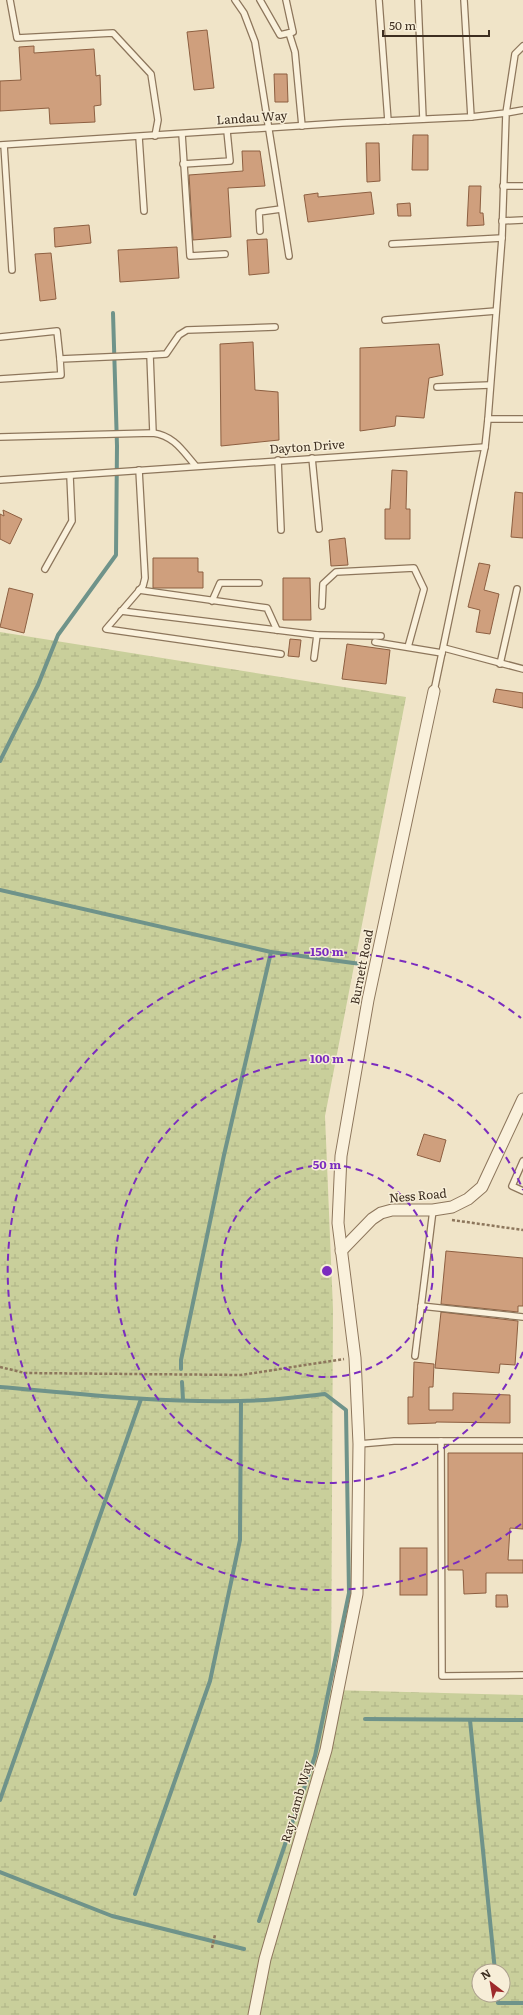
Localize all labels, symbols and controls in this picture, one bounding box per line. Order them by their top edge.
scale bar [383,12,489,38]
text: 50 m [389,16,416,34]
street label: Landau Way [216,106,288,128]
street label: Dayton Drive [269,434,345,458]
street label: Burnett Road [345,927,377,1006]
text: 150 m [310,942,344,960]
text: 100 m [310,1049,344,1067]
text: 50 m [313,1155,341,1173]
street label: Ness Road [388,1183,448,1206]
centre of rings [320,1264,334,1278]
street label: Ray Lamb Way [276,1759,316,1845]
north arrow [471,1963,511,2003]
text: N [477,1964,493,1983]

